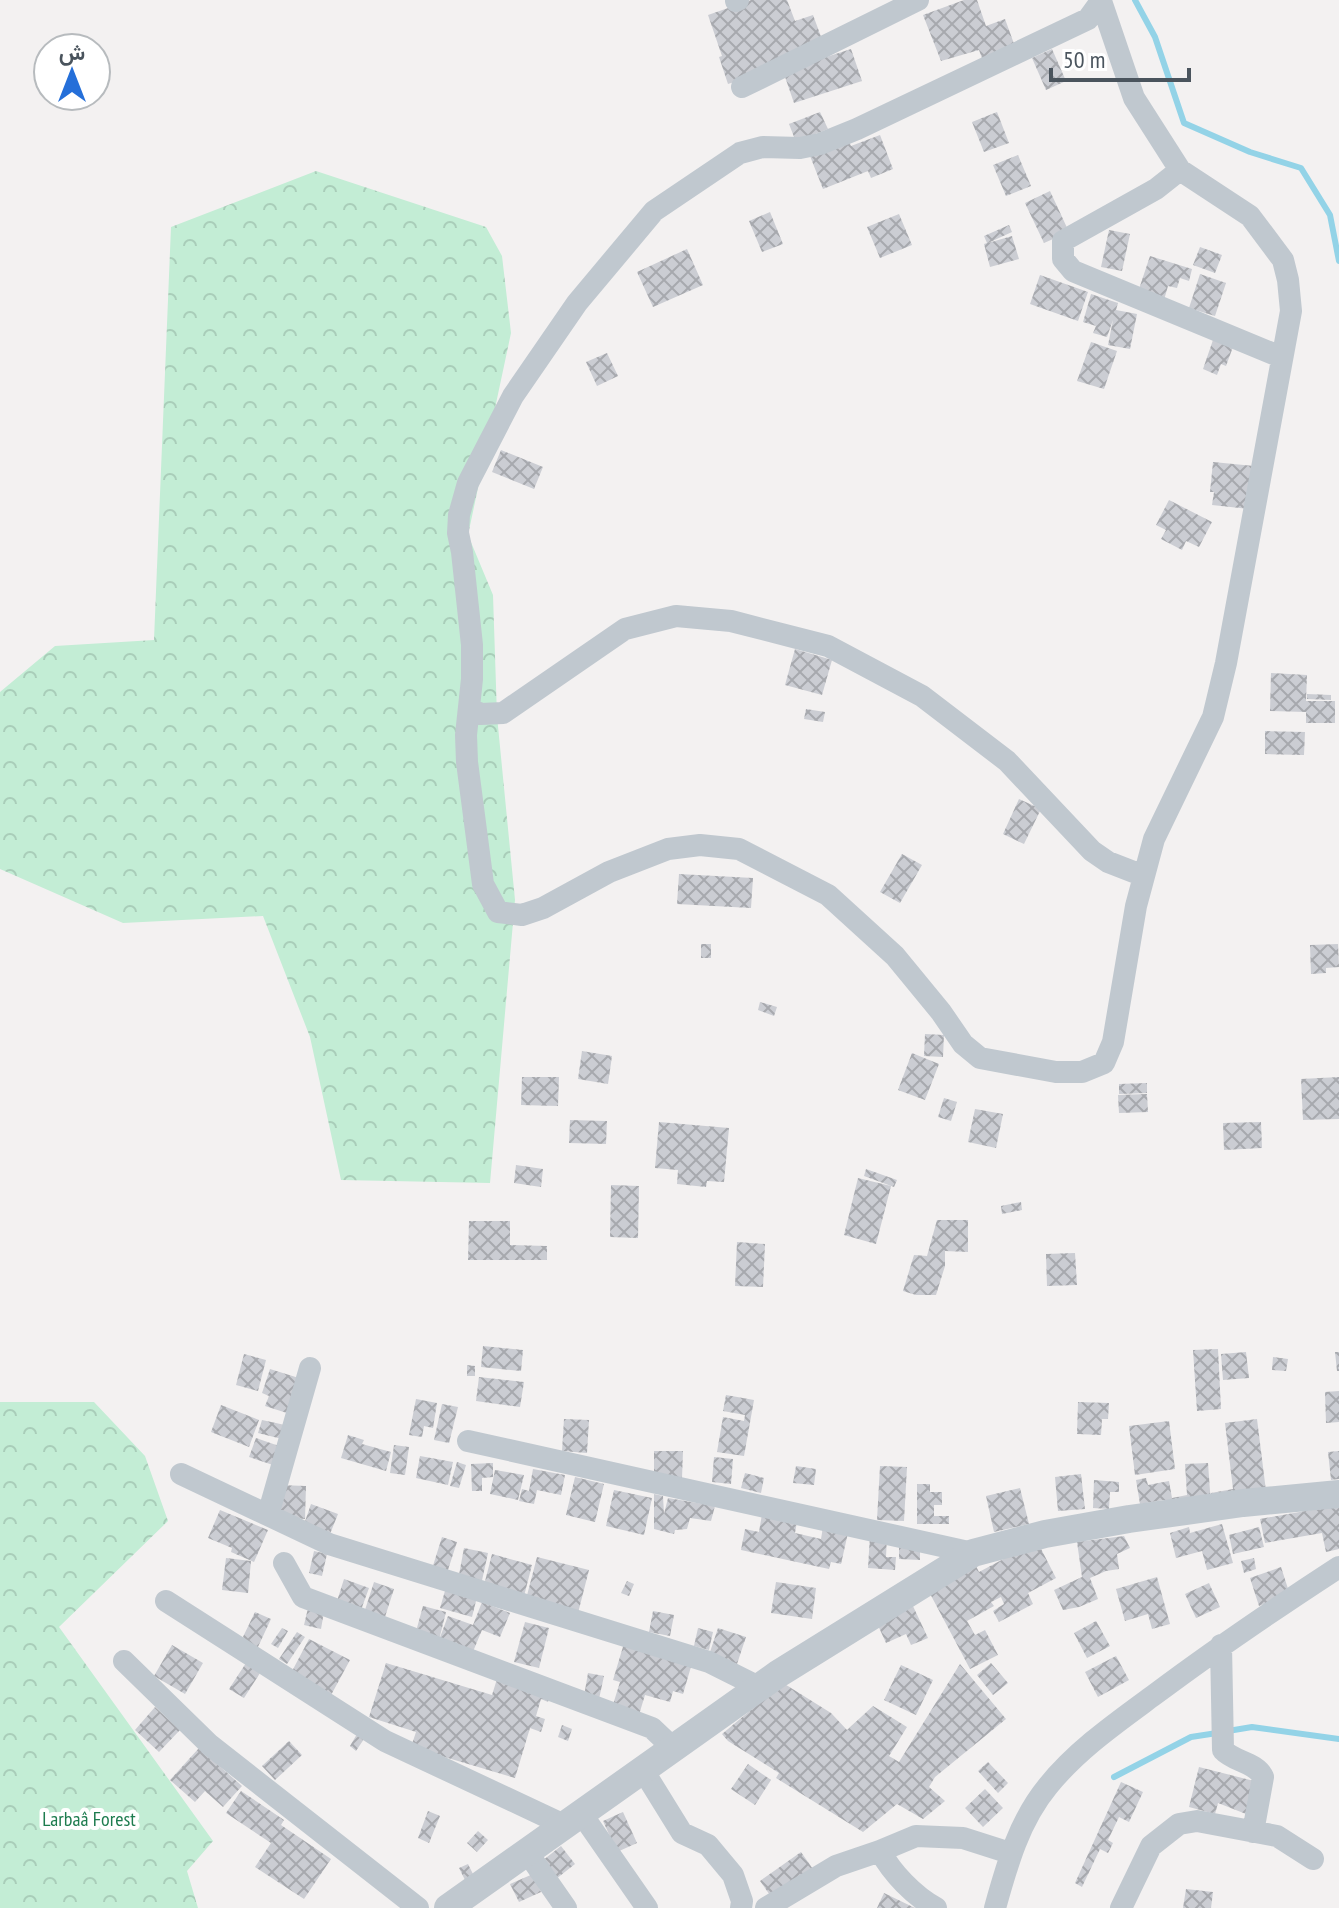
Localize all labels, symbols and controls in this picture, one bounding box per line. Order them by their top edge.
north arrow [32,32,112,112]
scale bar [1051,32,1189,82]
text: ش [59,38,85,66]
text: 50 m [1063,44,1105,75]
park label: Larbaâ Forest [42,1806,136,1832]

